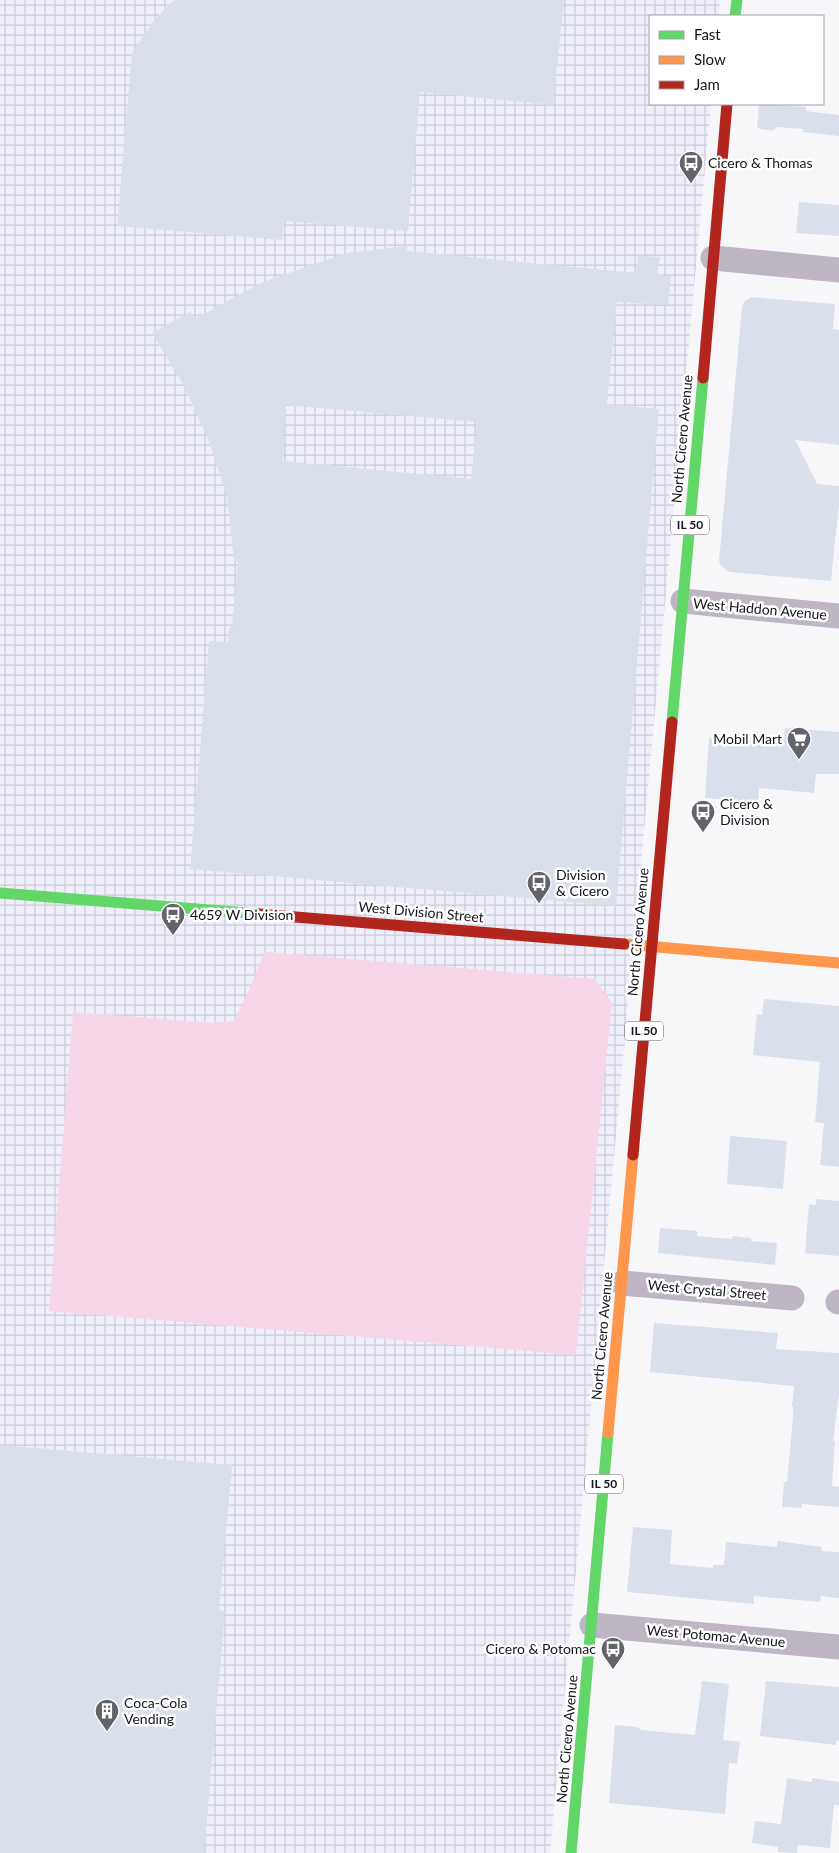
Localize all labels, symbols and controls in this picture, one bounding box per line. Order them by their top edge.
legend [649,15,824,105]
text: Fast [694,25,721,43]
text: Slow [694,50,726,68]
text: Jam [694,75,720,93]
bus stop icon: Cicero & Thomas [678,150,704,184]
place label: Cicero & Thomas [708,154,813,171]
street label: North Cicero Avenue [667,374,696,504]
road number: IL 50 [671,516,709,534]
street label: West Haddon Avenue [693,594,828,623]
supermarket icon: Mobil Mart [786,726,812,760]
place label: Mobil Mart [713,730,782,747]
place label: Cicero & Division [720,795,773,828]
bus stop icon: Cicero & Division [690,799,716,833]
place label: Division & Cicero [556,866,609,899]
street label: North Cicero Avenue [623,867,652,997]
bus stop icon: Division & Cicero [526,870,552,904]
street label: West Division Street [358,898,484,925]
bus stop icon: 4659 W Division [160,902,186,936]
place label: 4659 W Division [190,906,293,923]
road number: IL 50 [625,1021,663,1040]
street label: North Cicero Avenue [587,1271,616,1401]
street label: West Crystal Street [647,1276,767,1303]
road number: IL 50 [585,1475,623,1494]
street label: West Potomac Avenue [646,1621,786,1650]
bus stop icon: Cicero & Potomac [600,1636,626,1670]
place label: Cicero & Potomac [486,1640,596,1657]
street label: North Cicero Avenue [552,1674,581,1804]
place label: Coca-Cola Vending [124,1694,187,1727]
building icon: Coca-Cola Vending [94,1698,120,1732]

